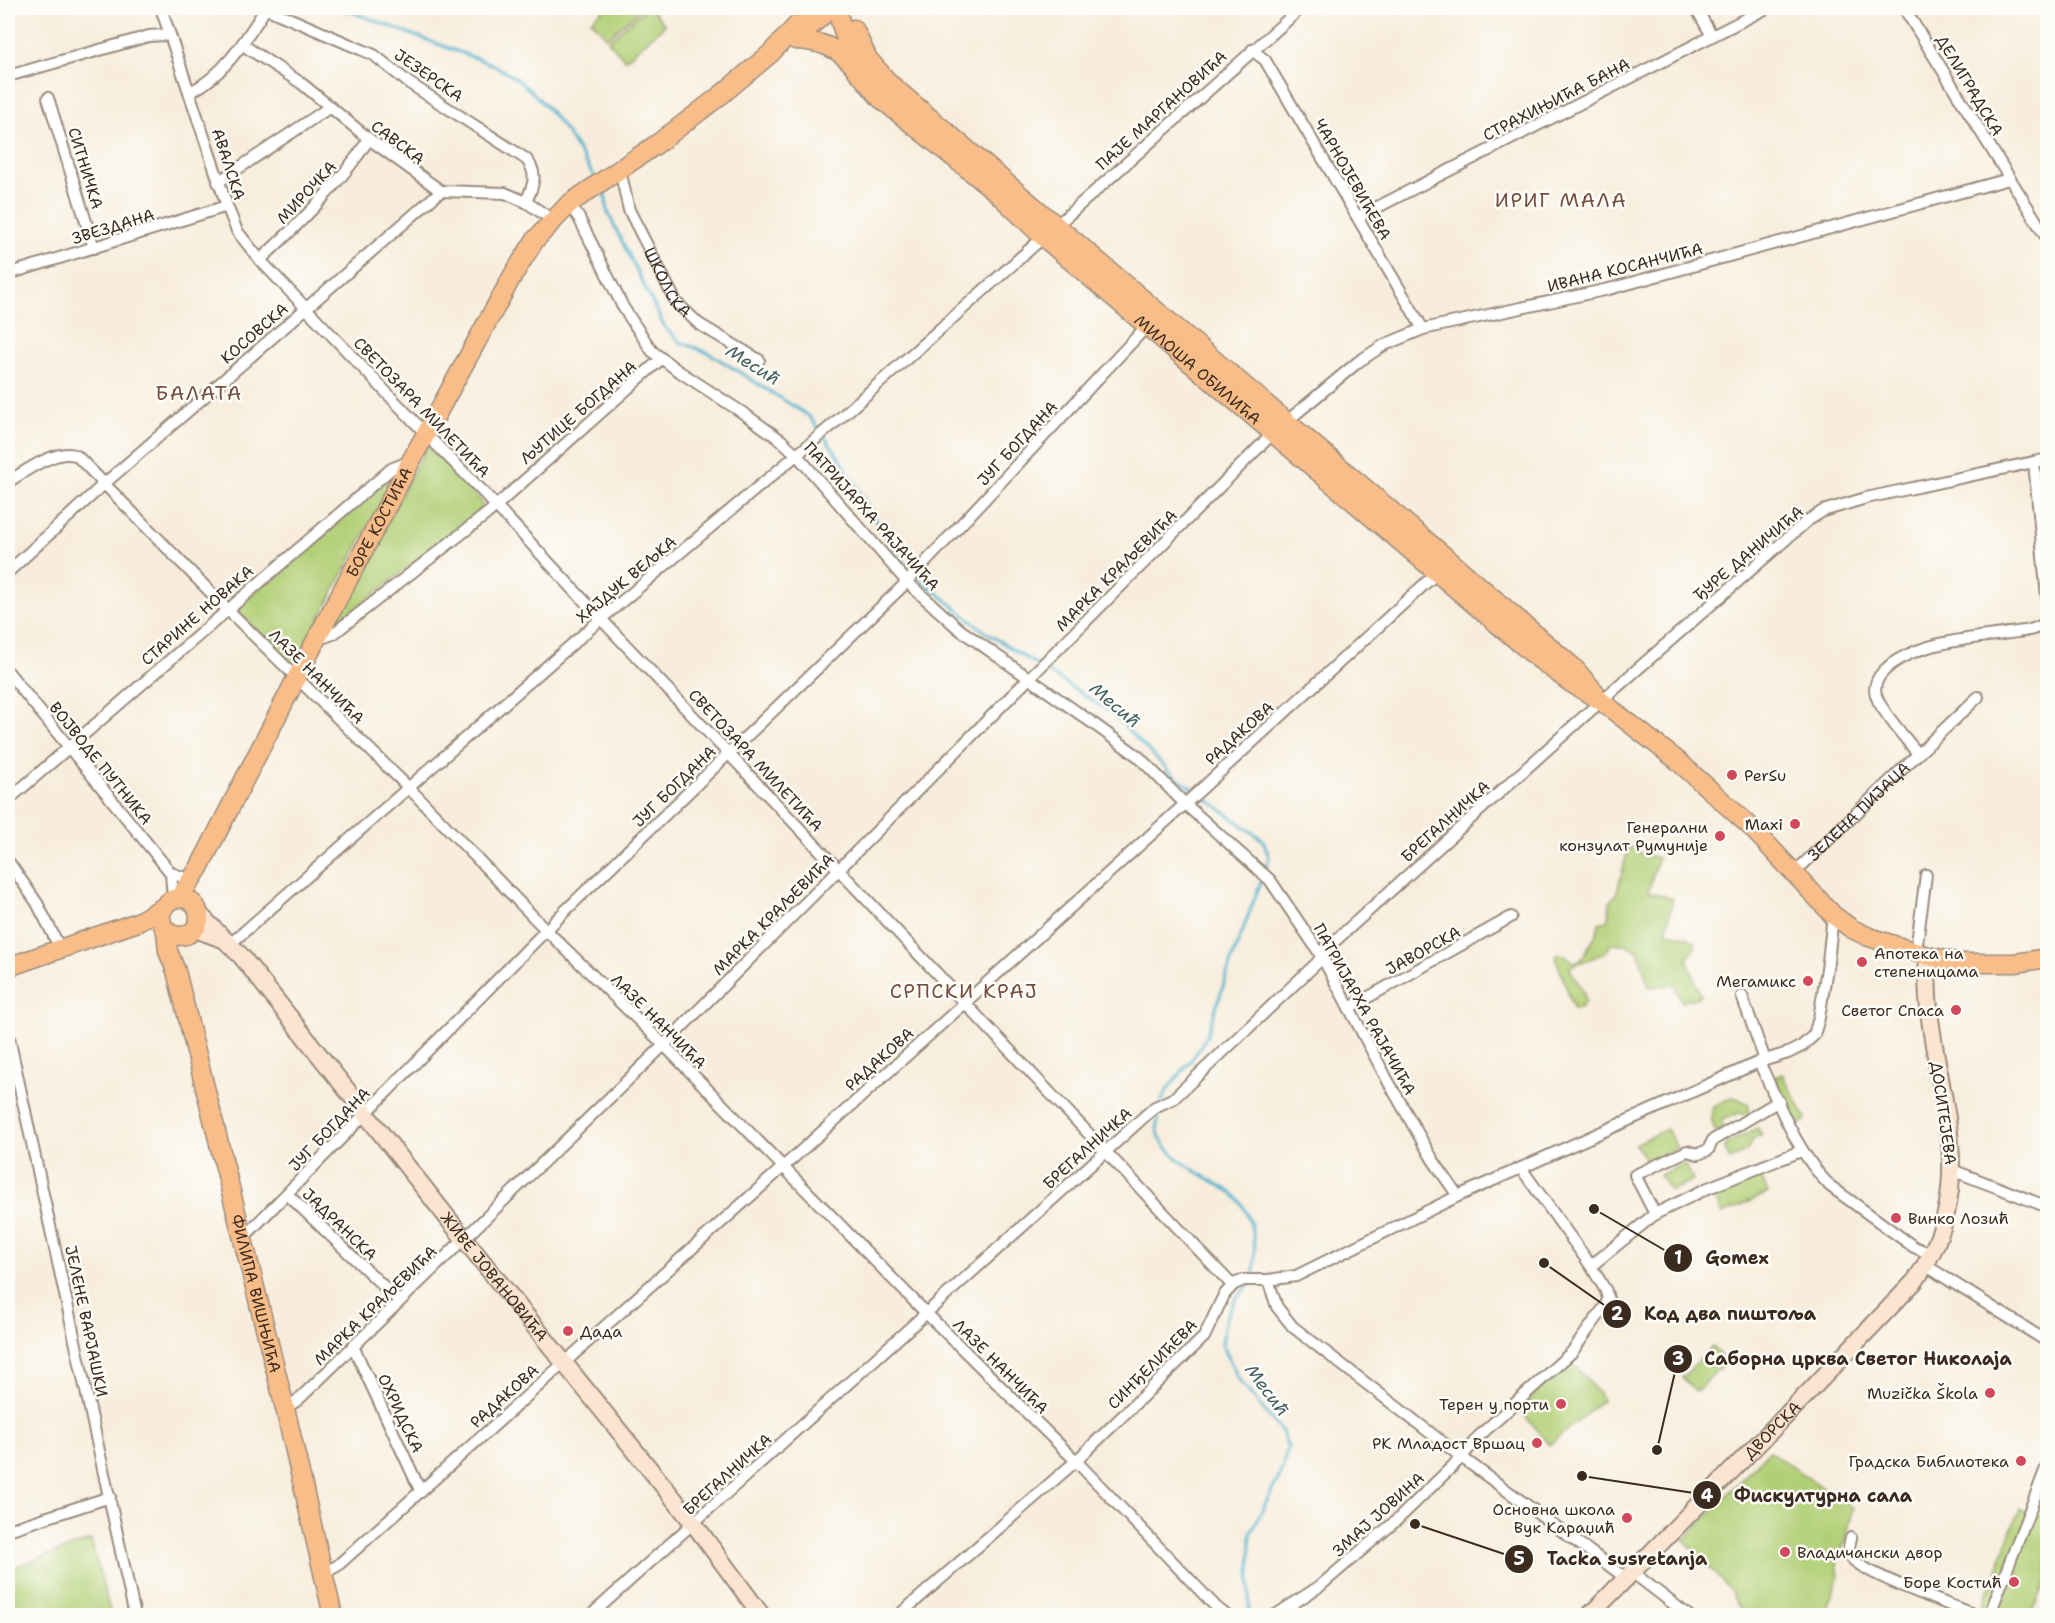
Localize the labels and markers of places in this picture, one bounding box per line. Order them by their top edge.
place label: PerSu [1744,765,1786,786]
marker: PerSu [1725,768,1739,782]
place label: Maxi [1745,814,1783,835]
place label: Генерални конзулат Румуније [1559,817,1708,856]
marker: Maxi [1788,817,1802,831]
marker: Генерални конзулат Румуније [1713,829,1727,843]
place label: Апотека на степеницама [1874,943,1979,982]
marker: Апотека на степеницама [1855,955,1869,969]
place label: Мегамикс [1716,971,1796,992]
marker: Мегамикс [1801,974,1815,988]
place label: Светог Спаса [1841,1000,1944,1021]
marker: Светог Спаса [1949,1003,1963,1017]
place label: Винко Лозић [1908,1208,2009,1229]
marker: Винко Лозић [1889,1211,1903,1225]
callout: Gomex [1663,1240,1781,1276]
callout: Код два пиштоља [1602,1296,1828,1332]
place label: Дада [580,1321,622,1342]
marker: Дада [561,1324,575,1338]
callout: Саборна црква Светог Николаја [1663,1341,2024,1377]
place label: Muzička Škola [1867,1383,1978,1404]
marker: Muzička Škola [1983,1386,1997,1400]
place label: Терен у порти [1439,1394,1549,1415]
marker: Терен у порти [1554,1397,1568,1411]
place label: РК Младост Вршац [1372,1433,1525,1454]
marker: РК Младост Вршац [1530,1436,1544,1450]
place label: Градска Библиотека [1848,1451,2009,1472]
marker: Градска Библиотека [2014,1454,2028,1468]
callout: Фискултурна сала [1692,1477,1924,1513]
place label: Основна школа Вук Караџић [1493,1499,1615,1538]
marker: Основна школа Вук Караџић [1620,1511,1634,1525]
callout: Tacka susretanja [1504,1541,1719,1577]
place label: Владичански двор [1797,1542,1942,1563]
marker: Владичански двор [1778,1545,1792,1559]
place label: Боре Костић [1903,1572,2002,1593]
marker: Боре Костић [2007,1575,2021,1589]

